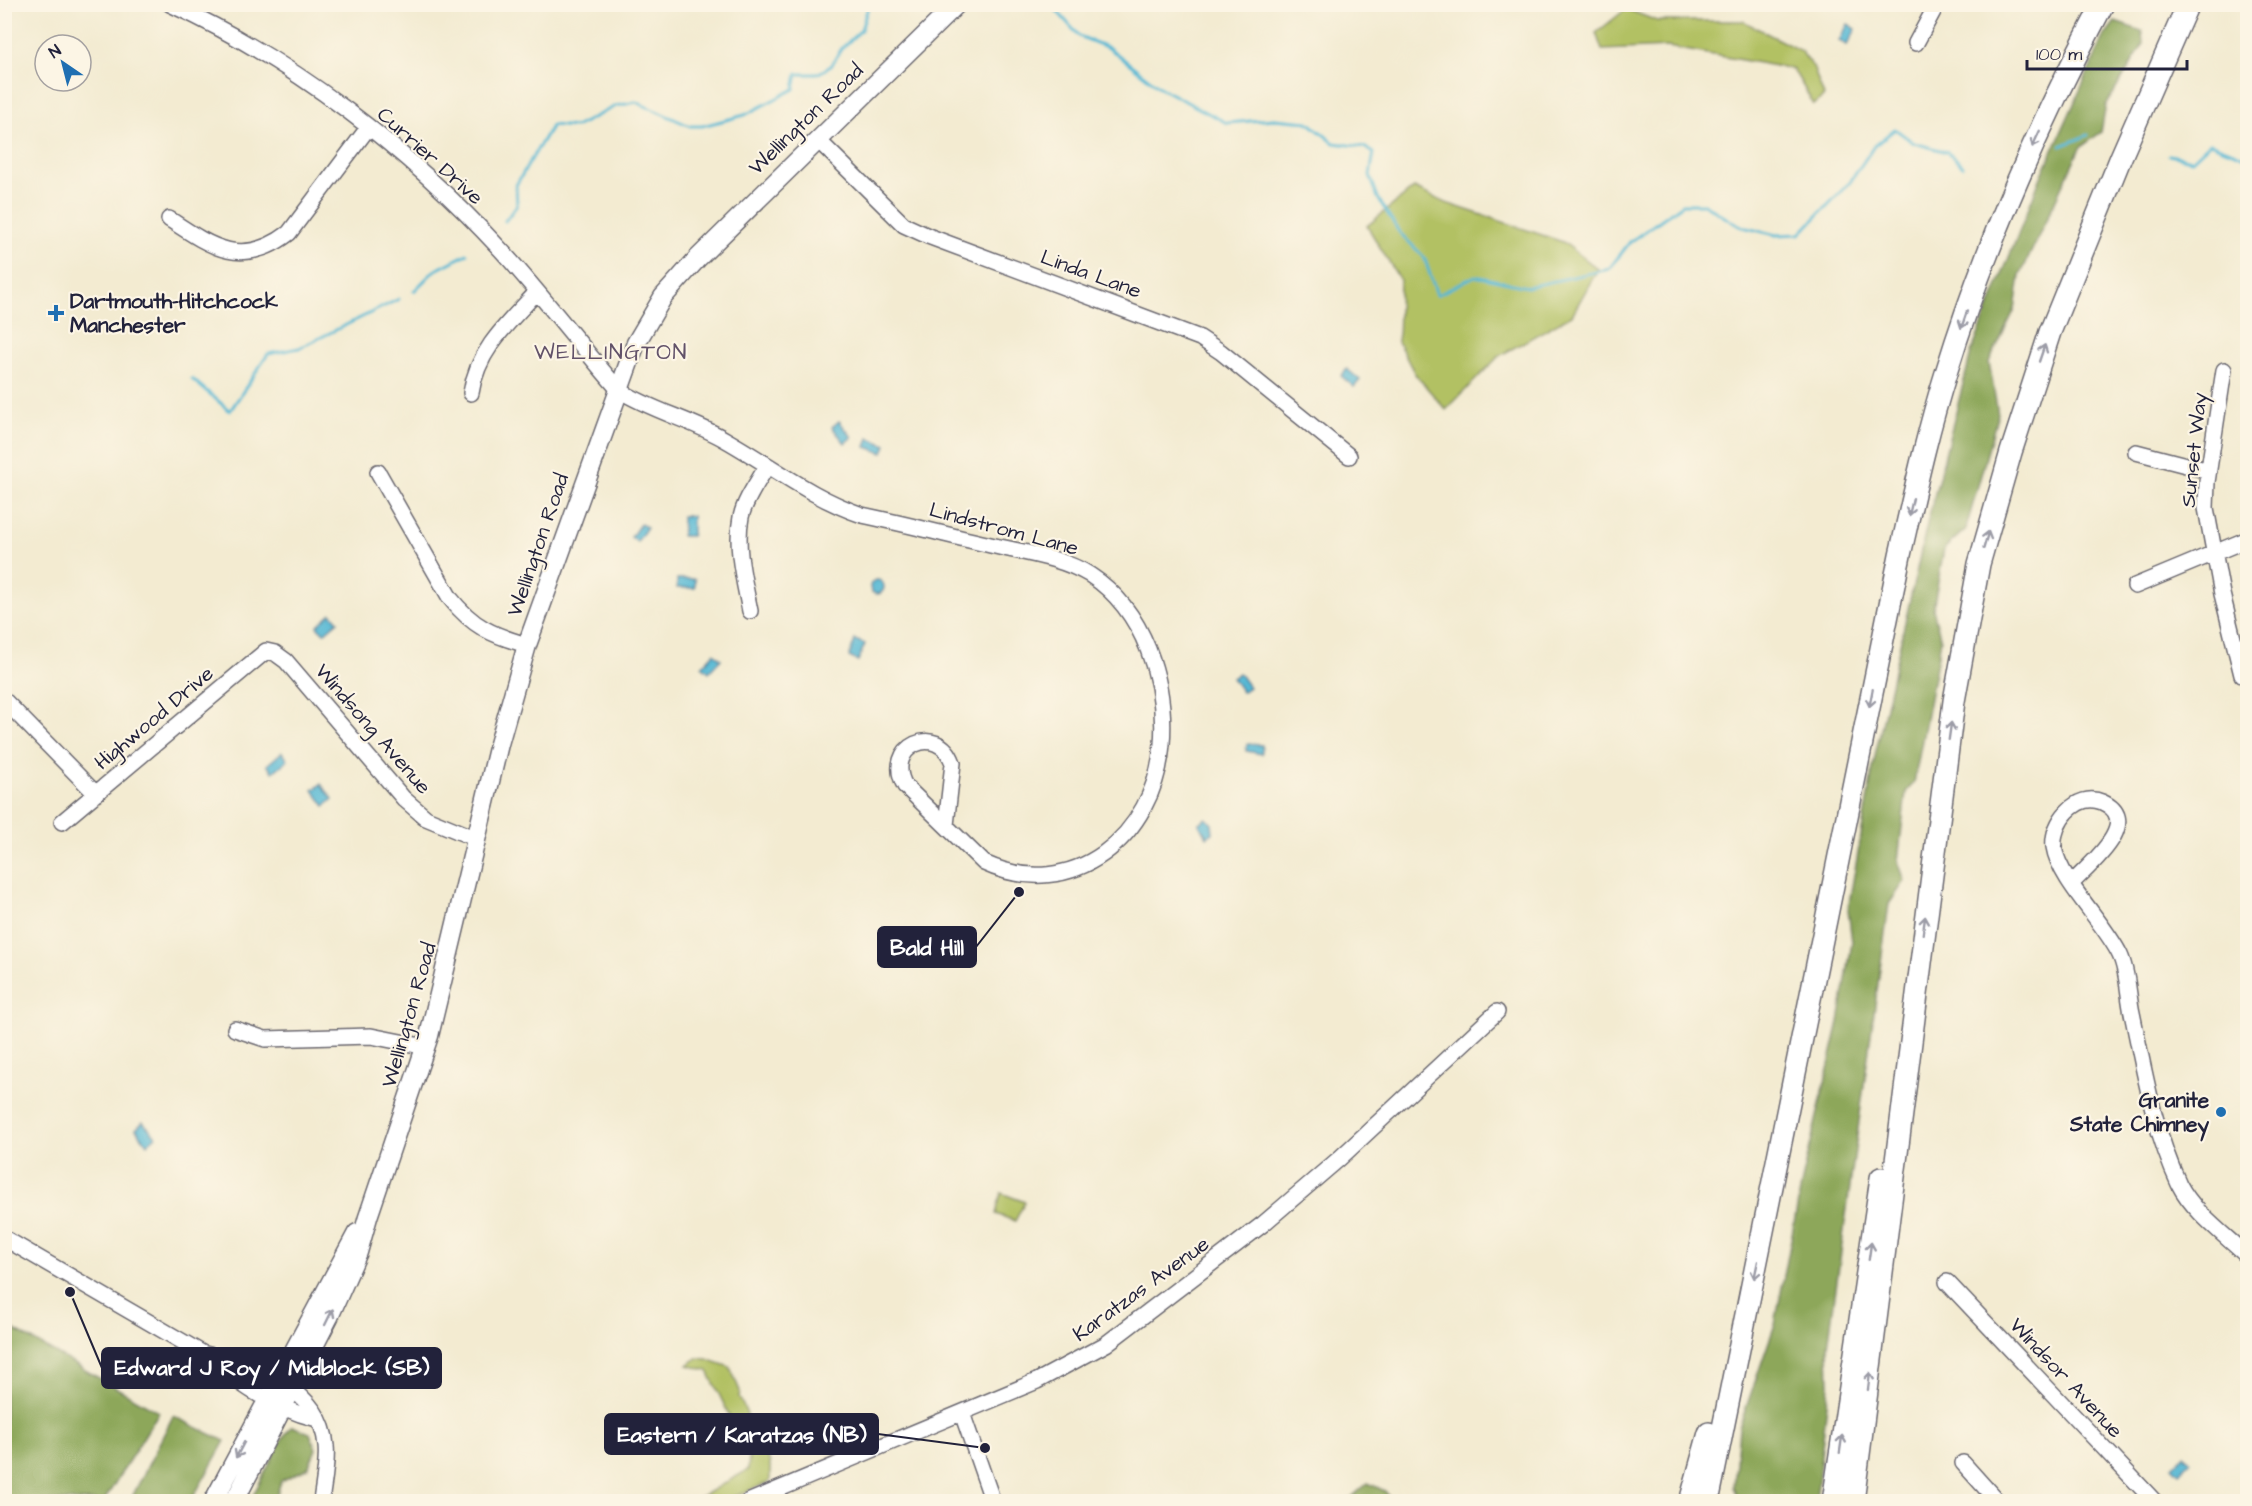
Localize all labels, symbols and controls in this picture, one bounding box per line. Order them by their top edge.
north arrow [33,33,93,93]
scale bar [2027,33,2188,71]
text: N [45,40,65,63]
text: 100 m [2036,42,2082,67]
street label: Wellington Road [742,56,871,183]
street label: Currier Drive [371,100,489,212]
one-way arrow [2030,129,2041,147]
street label: Linda Lane [1037,242,1145,306]
place label: Dartmouth-Hitchcock Manchester [70,287,278,340]
marker: Dartmouth-Hitchcock Manchester [47,304,65,322]
one-way arrow [1958,310,1969,329]
district label: WELLINGTON [534,337,688,368]
one-way arrow [2038,344,2049,363]
street label: Sunset Way [2174,391,2216,509]
street label: Wellington Road [500,469,578,621]
street label: Lindstrom Lane [926,495,1082,563]
one-way arrow [1904,498,1916,517]
one-way arrow [1981,531,1992,550]
street label: Windsong Avenue [307,657,438,802]
street label: Highwood Drive [88,659,221,778]
one-way arrow [1865,688,1876,708]
one-way arrow [1944,722,1955,742]
one-way arrow [1919,915,1930,935]
callout: Bald Hill [878,927,976,967]
text: Bald Hill [890,933,965,964]
street label: Wellington Road [374,939,446,1091]
place label: Granite State Chimney [2069,1086,2210,1142]
marker: Granite State Chimney [2214,1105,2228,1119]
street label: Karatzas Avenue [1067,1230,1215,1348]
one-way arrow [1864,1241,1875,1261]
one-way arrow [1749,1260,1761,1279]
one-way arrow [323,1309,335,1327]
street label: Windsor Avenue [2003,1312,2129,1444]
callout: Edward J Roy / Midblock (SB) [102,1348,441,1388]
text: Edward J Roy / Midblock (SB) [114,1353,430,1386]
one-way arrow [1863,1372,1874,1391]
callout: Eastern / Karatzas (NB) [605,1414,878,1454]
text: Eastern / Karatzas (NB) [617,1420,867,1451]
one-way arrow [1836,1434,1847,1454]
one-way arrow [234,1441,246,1458]

